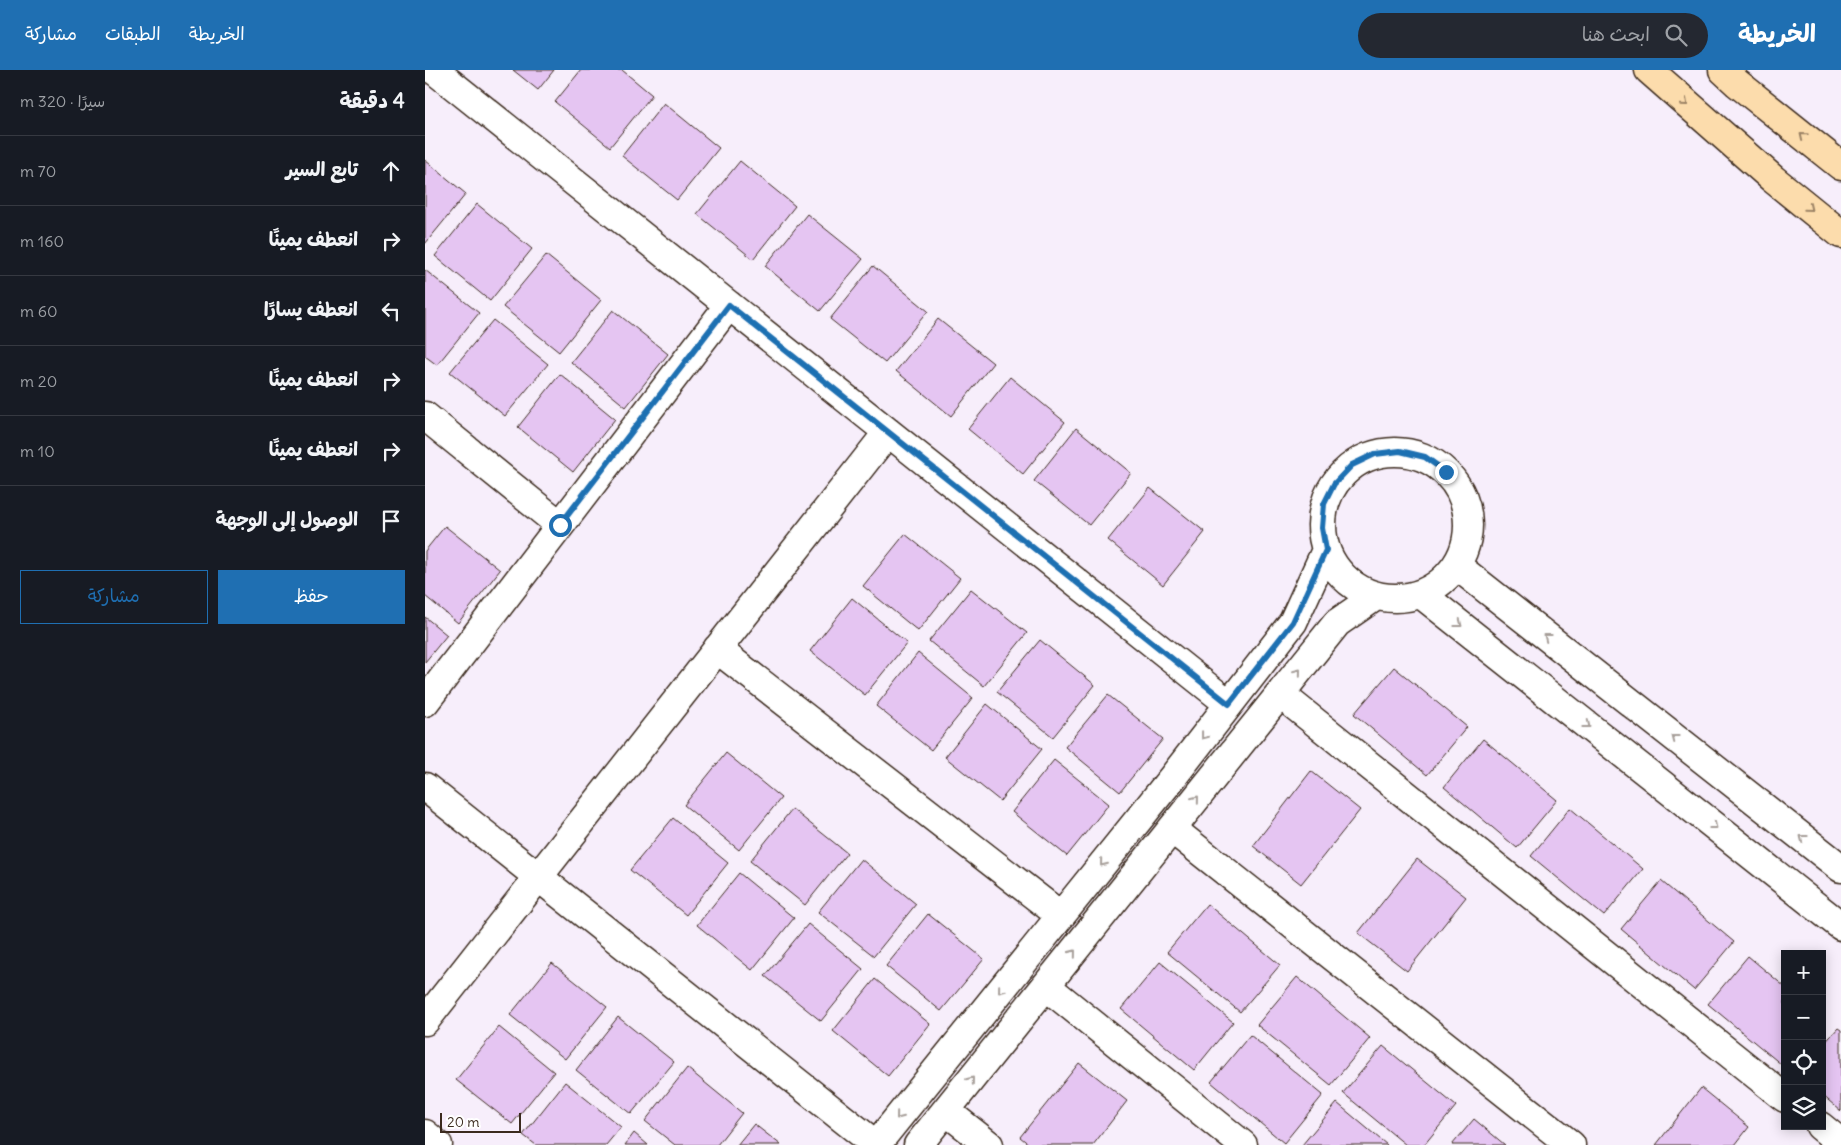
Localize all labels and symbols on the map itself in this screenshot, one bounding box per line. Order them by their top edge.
one-way arrow [1679,97,1688,105]
one-way arrow [1800,133,1809,141]
one-way arrow [1803,202,1812,210]
route end [1435,461,1458,484]
route start [549,514,572,537]
one-way arrow [1453,619,1462,627]
one-way arrow [1544,634,1553,643]
one-way arrow [1292,669,1300,678]
one-way arrow [1581,719,1591,728]
one-way arrow [1202,730,1210,739]
one-way arrow [1672,735,1681,743]
one-way arrow [1190,795,1199,804]
one-way arrow [1708,820,1717,828]
one-way arrow [1800,836,1809,844]
one-way arrow [1100,858,1109,867]
one-way arrow [1067,950,1075,959]
one-way arrow [999,984,1007,993]
one-way arrow [965,1077,973,1086]
scale bar [440,1110,521,1133]
one-way arrow [896,1111,905,1120]

